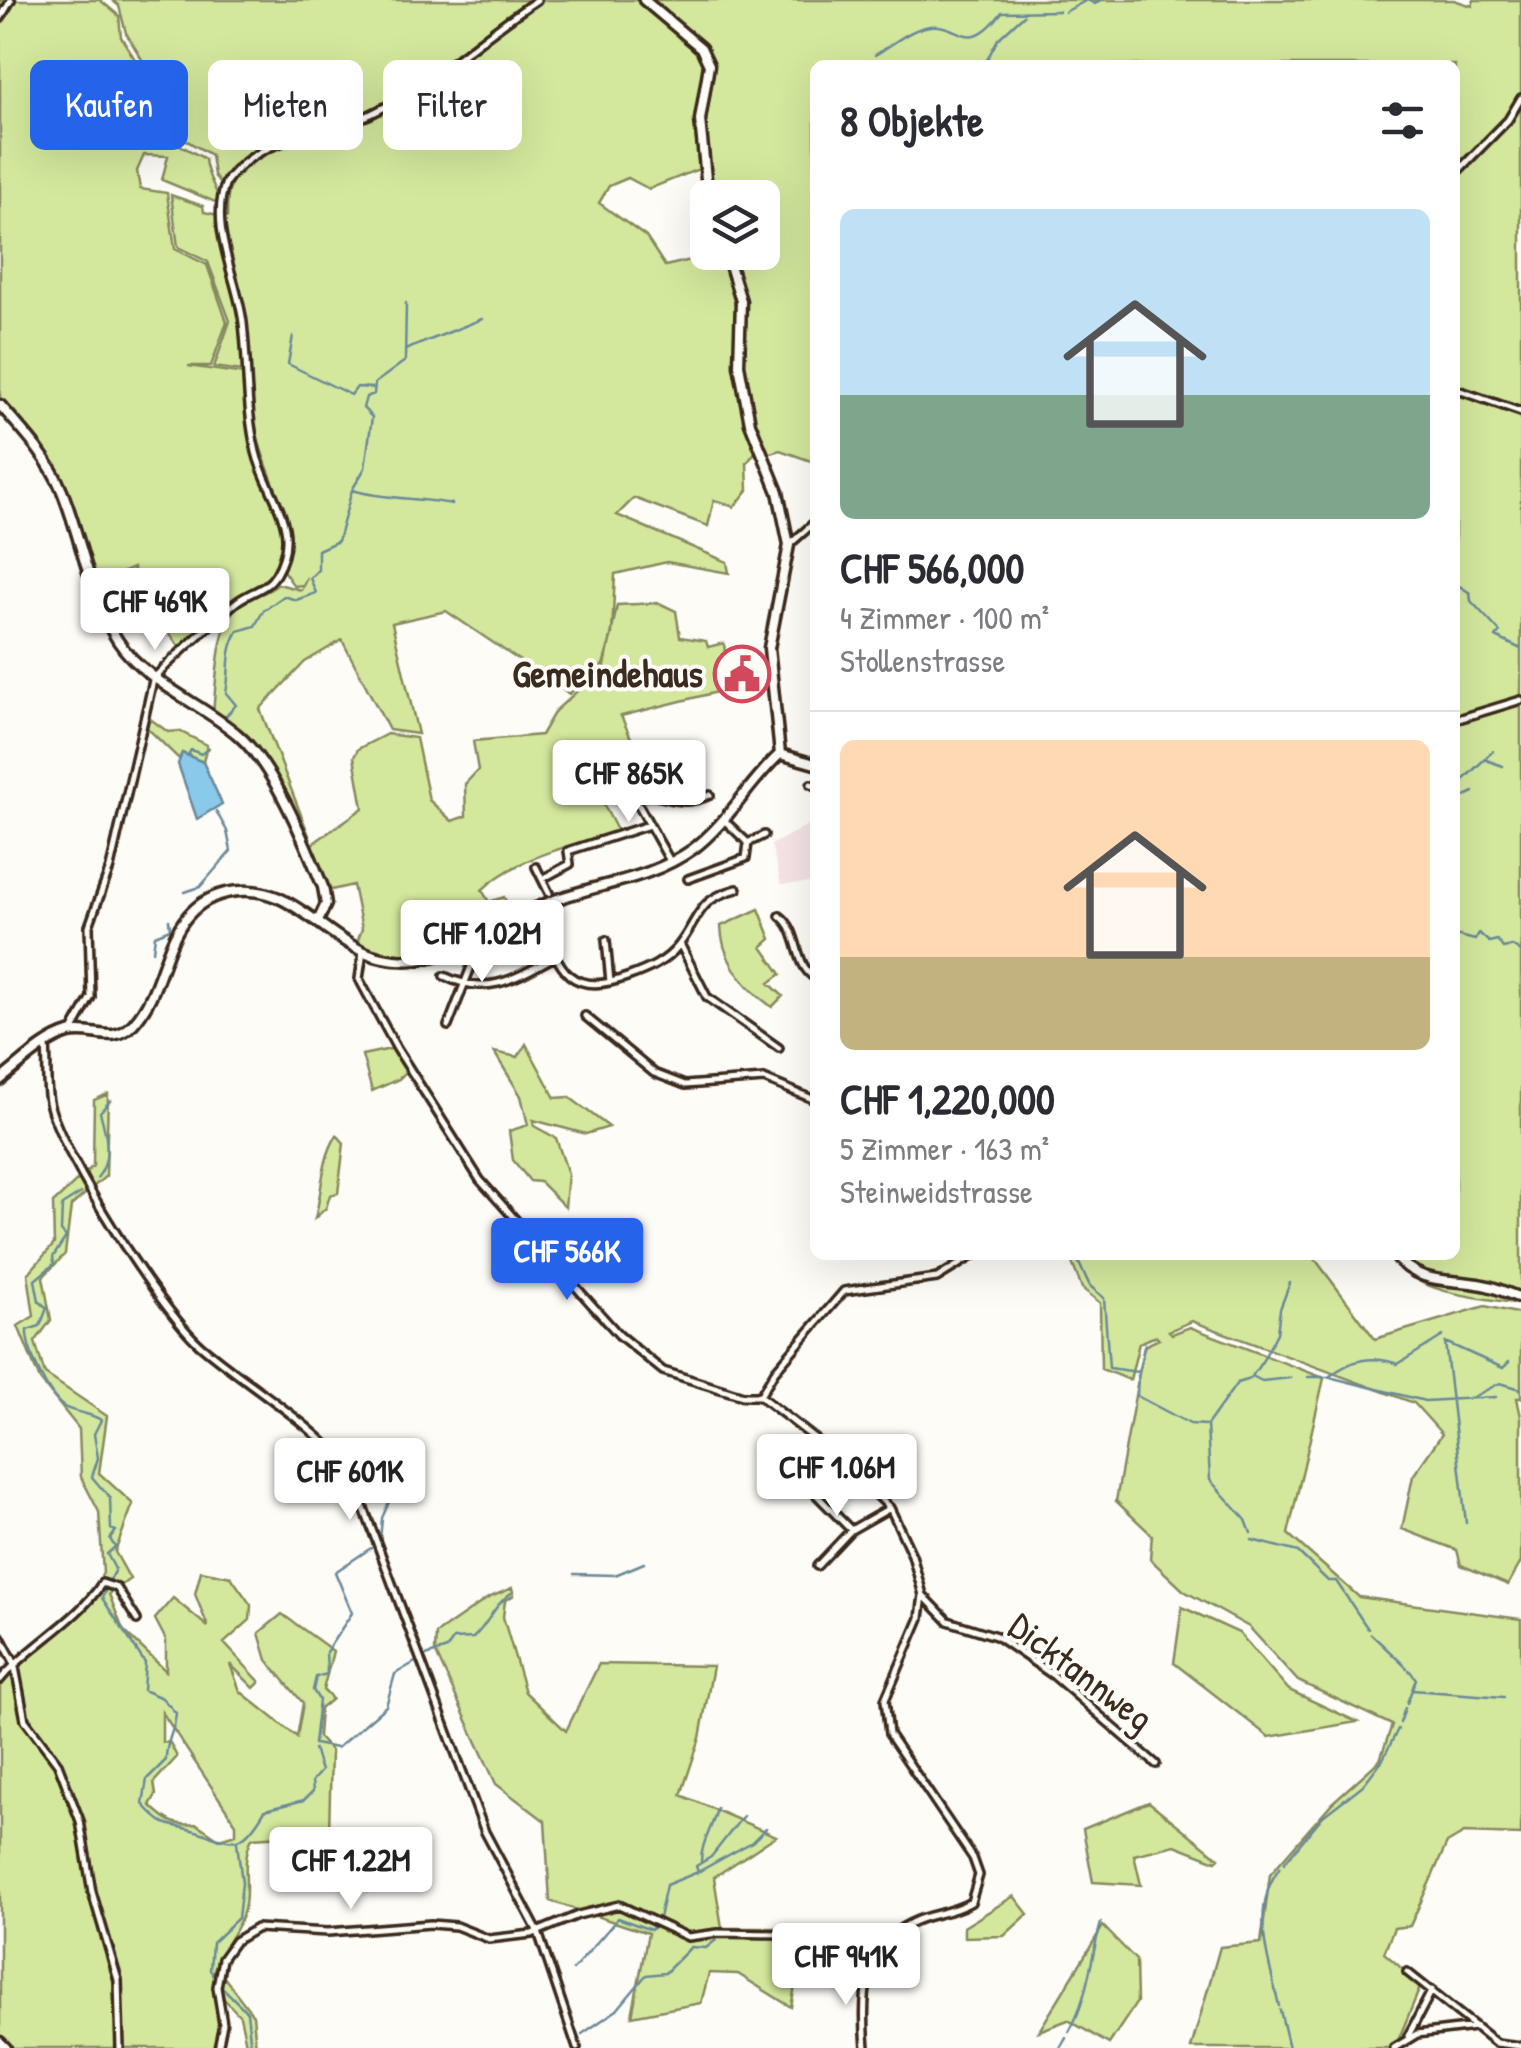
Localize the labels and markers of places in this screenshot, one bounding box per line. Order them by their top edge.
pin: CHF 469K [52,568,258,653]
public building icon: Gemeindehaus [712,644,772,704]
place label: Gemeindehaus [512,647,703,699]
pin: CHF 865K [526,740,732,825]
pin: CHF 1.02M [368,900,596,985]
pin: CHF 566K [464,1218,670,1303]
pin: CHF 1.06M [723,1434,951,1519]
pin: CHF 601K [247,1438,453,1523]
pin: CHF 1.22M [237,1827,465,1912]
pin: CHF 941K [743,1923,949,2008]

